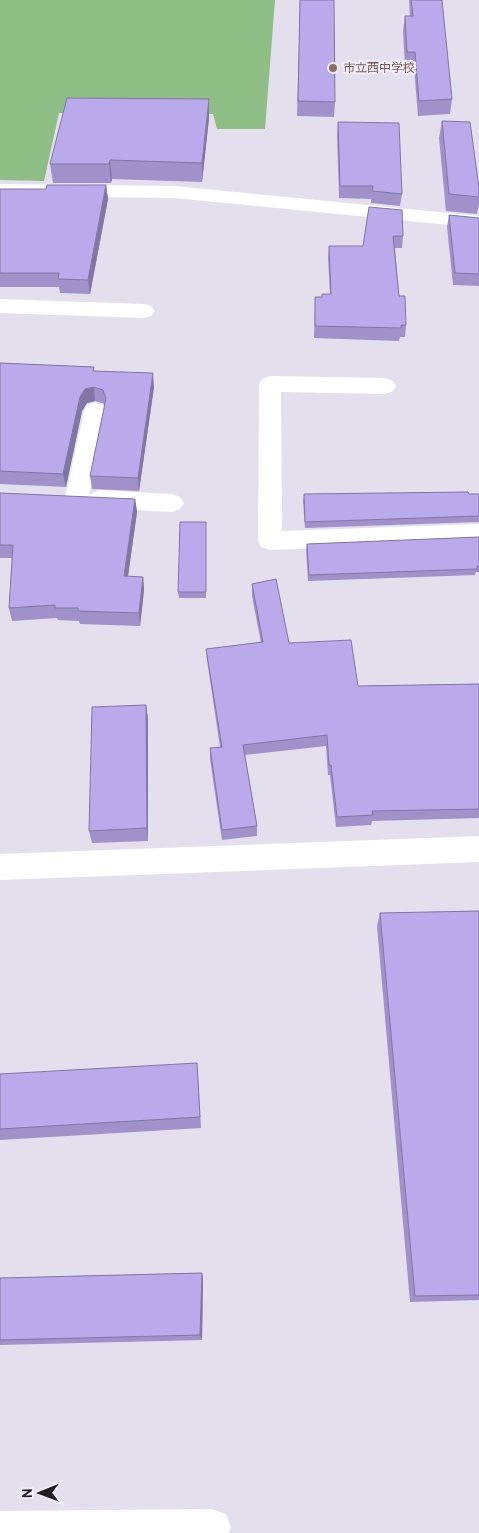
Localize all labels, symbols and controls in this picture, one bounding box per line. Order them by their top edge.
place label: 市立西中学校 [343,61,415,77]
marker: 市立西中学校 [327,62,339,74]
north arrow [15,1468,65,1518]
text: N [20,1488,37,1498]

